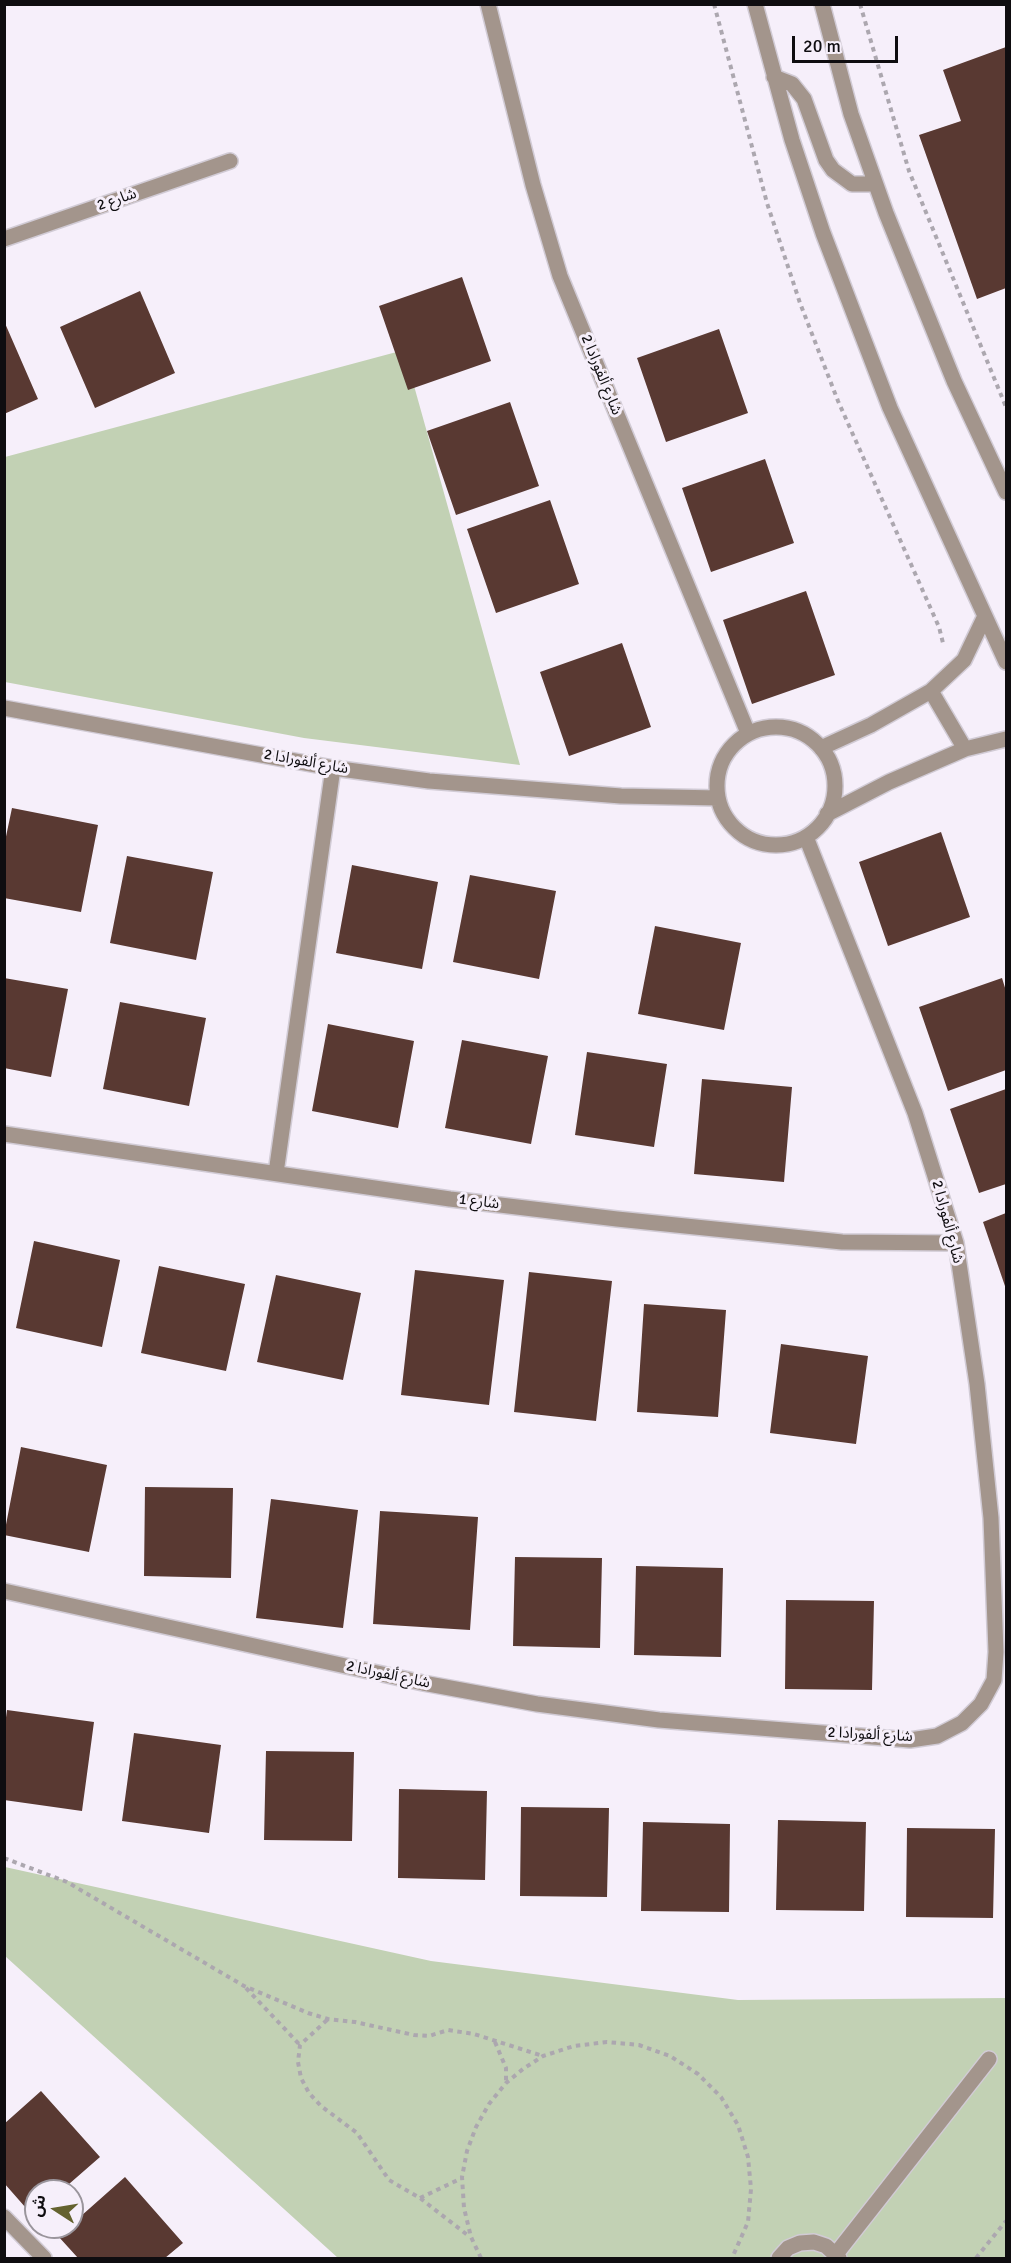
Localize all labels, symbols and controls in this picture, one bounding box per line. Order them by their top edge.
scale bar [795,24,902,62]
text: 20 m [803,35,841,57]
street label: شارع 2 [95,185,139,215]
street label: شارع ألفورادا 2 [577,332,625,418]
street label: شارع ألفورادا 2 [262,746,350,778]
street label: شارع ألفورادا 2 [927,1178,967,1266]
street label: شارع 1 [458,1191,500,1213]
street label: شارع ألفورادا 2 [344,1657,432,1693]
street label: شارع ألفورادا 2 [827,1724,913,1746]
north arrow [24,2179,84,2239]
text: ش [26,2193,50,2218]

